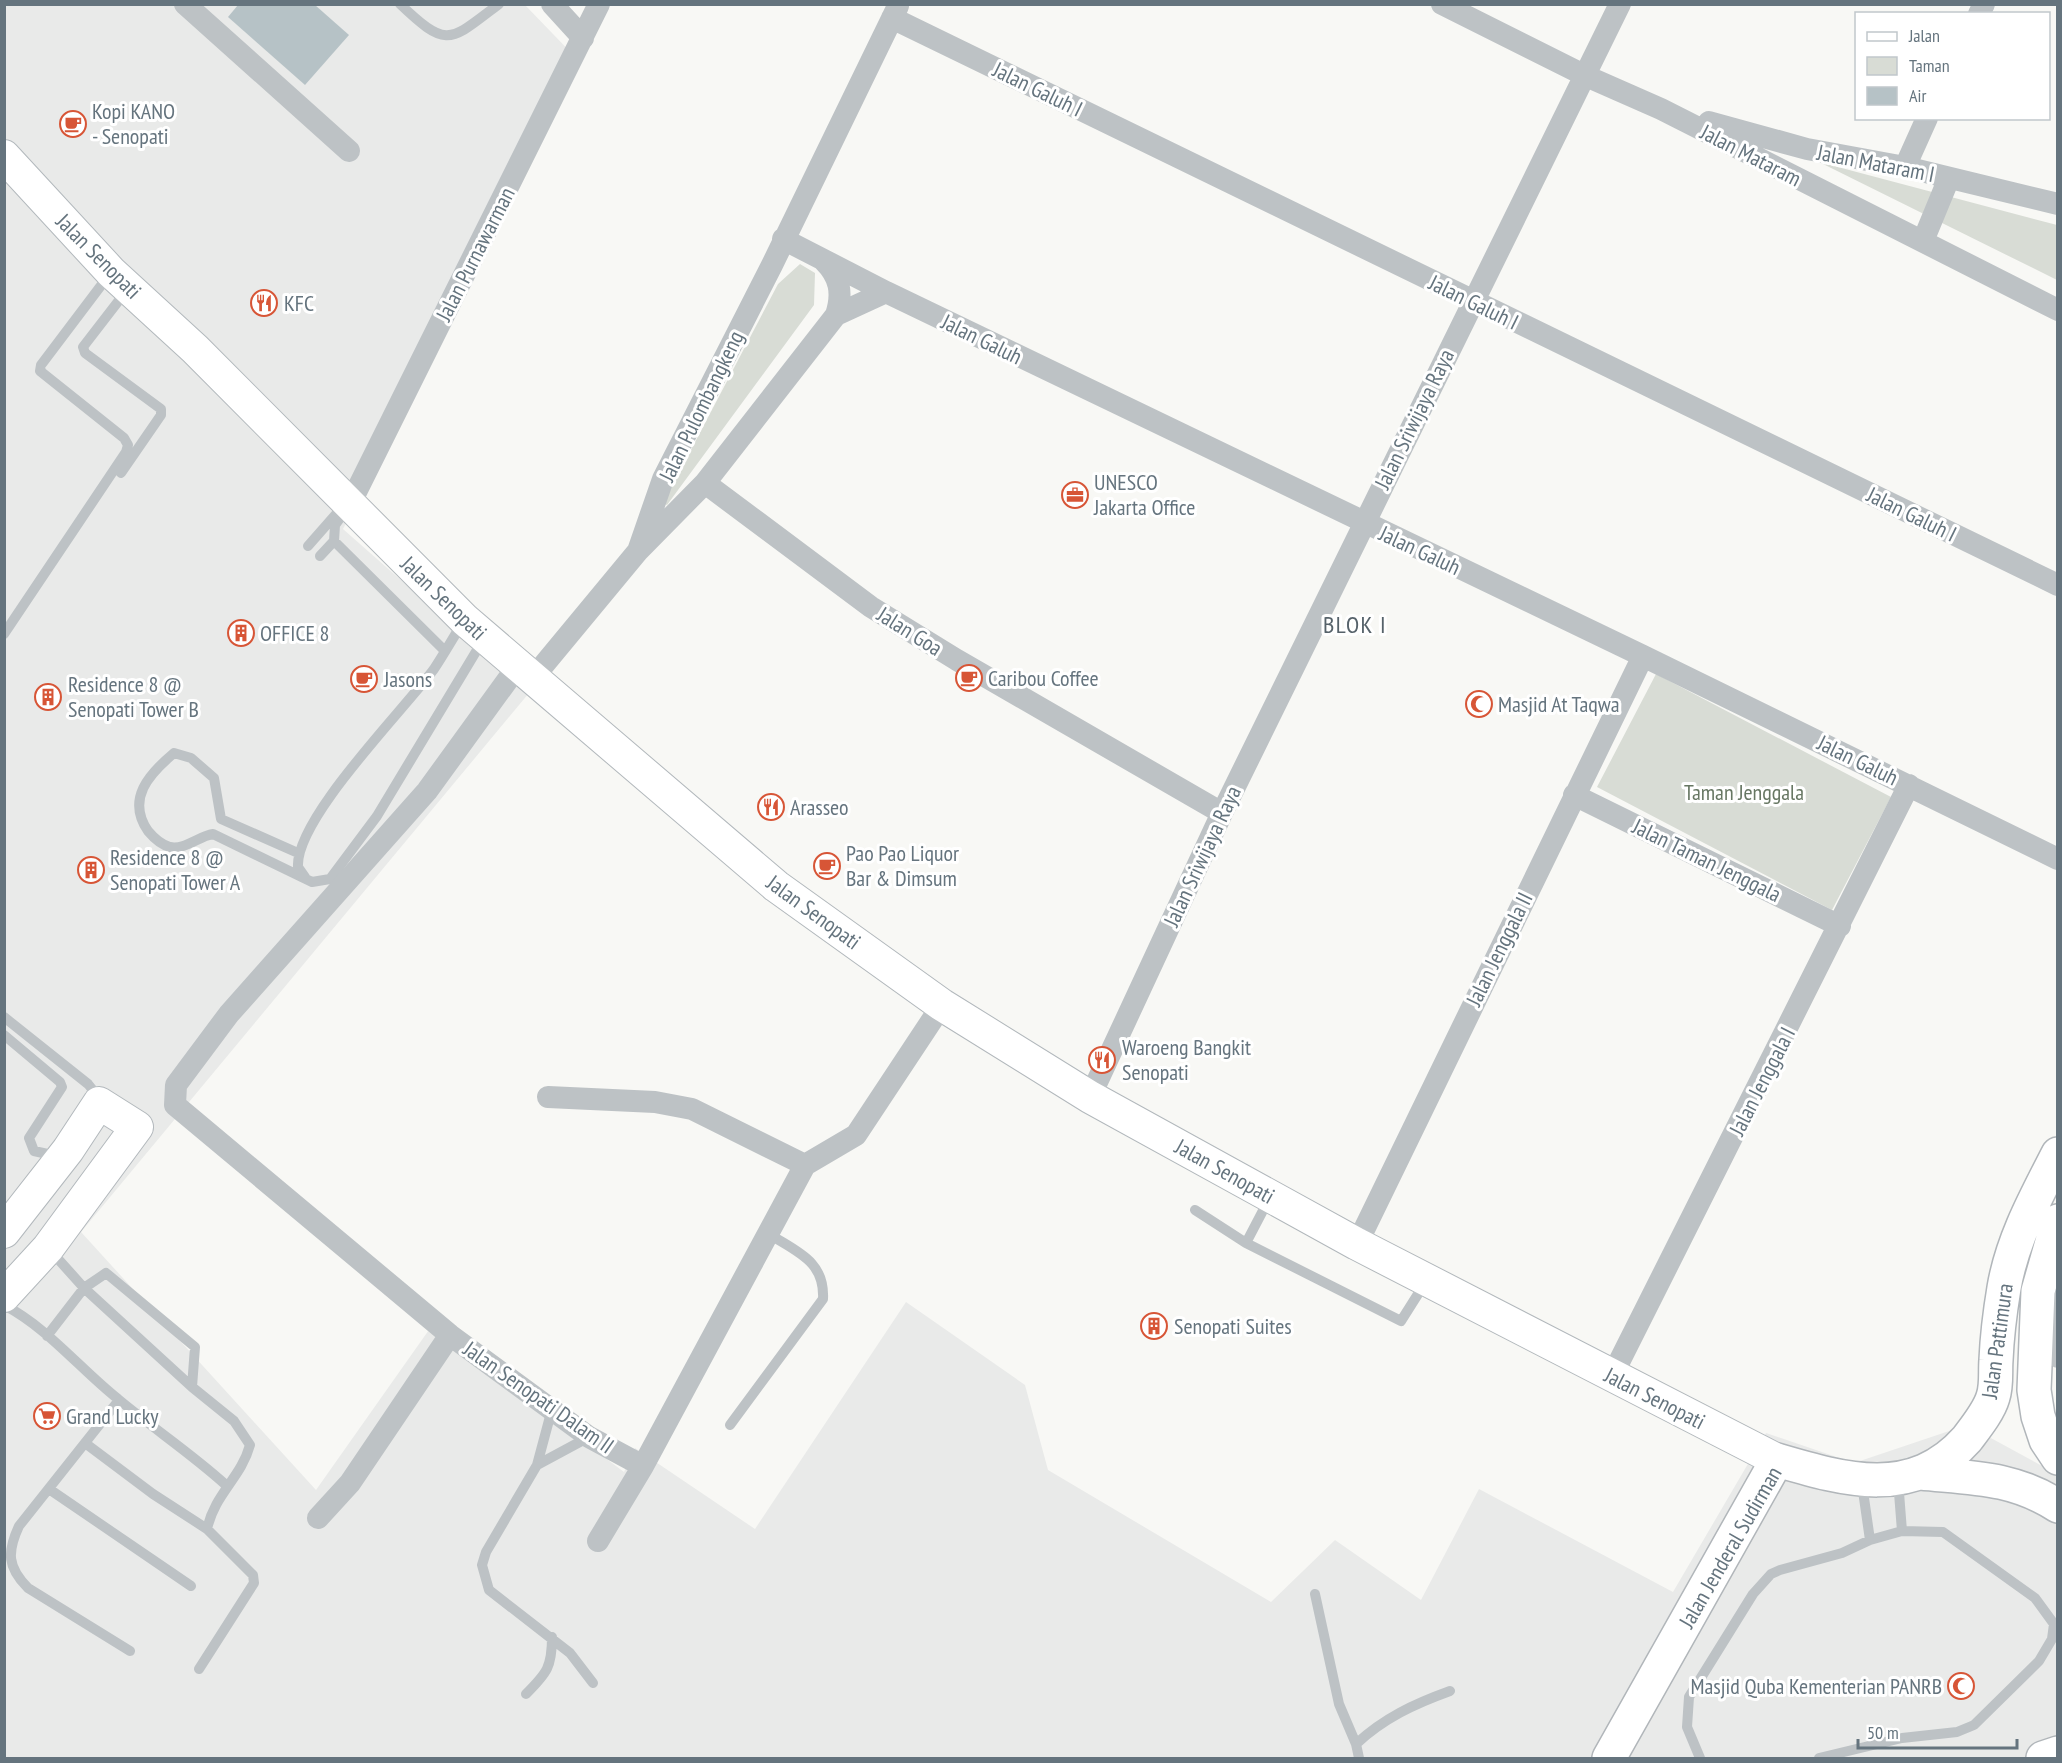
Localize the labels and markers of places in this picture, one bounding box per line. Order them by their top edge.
place label: Kopi KANO - Senopati [92,97,175,150]
cafe icon: Kopi KANO - Senopati [58,109,88,139]
restaurant icon: KFC [249,288,279,318]
place label: KFC [284,289,314,317]
place label: UNESCO Jakarta Office [1093,468,1195,521]
office icon: UNESCO Jakarta Office [1060,480,1090,510]
building icon: OFFICE 8 [226,618,256,648]
place label: OFFICE 8 [260,619,329,647]
cafe icon: Caribou Coffee [954,663,984,693]
cafe icon: Jasons [349,664,379,694]
place label: Caribou Coffee [988,664,1099,692]
place label: Jasons [383,665,432,693]
place label: Residence 8 @ Senopati Tower B [68,670,199,723]
building icon: Residence 8 @ Senopati Tower B [33,682,63,712]
mosque icon: Masjid At Taqwa [1464,689,1494,719]
place label: Masjid At Taqwa [1498,690,1620,718]
restaurant icon: Arasseo [756,792,786,822]
place label: Arasseo [790,793,849,821]
place label: Pao Pao Liquor Bar & Dimsum [846,839,959,892]
place label: Residence 8 @ Senopati Tower A [110,843,241,896]
cafe icon: Pao Pao Liquor Bar & Dimsum [812,851,842,881]
building icon: Residence 8 @ Senopati Tower A [76,855,106,885]
place label: Waroeng Bangkit Senopati [1122,1033,1251,1086]
restaurant icon: Waroeng Bangkit Senopati [1087,1045,1117,1075]
building icon: Senopati Suites [1139,1311,1169,1341]
place label: Senopati Suites [1174,1312,1292,1340]
supermarket icon: Grand Lucky [32,1401,62,1431]
place label: Grand Lucky [66,1402,159,1430]
mosque icon: Masjid Quba Kementerian PANRB [1946,1671,1976,1701]
place label: Masjid Quba Kementerian PANRB [1690,1672,1942,1700]

